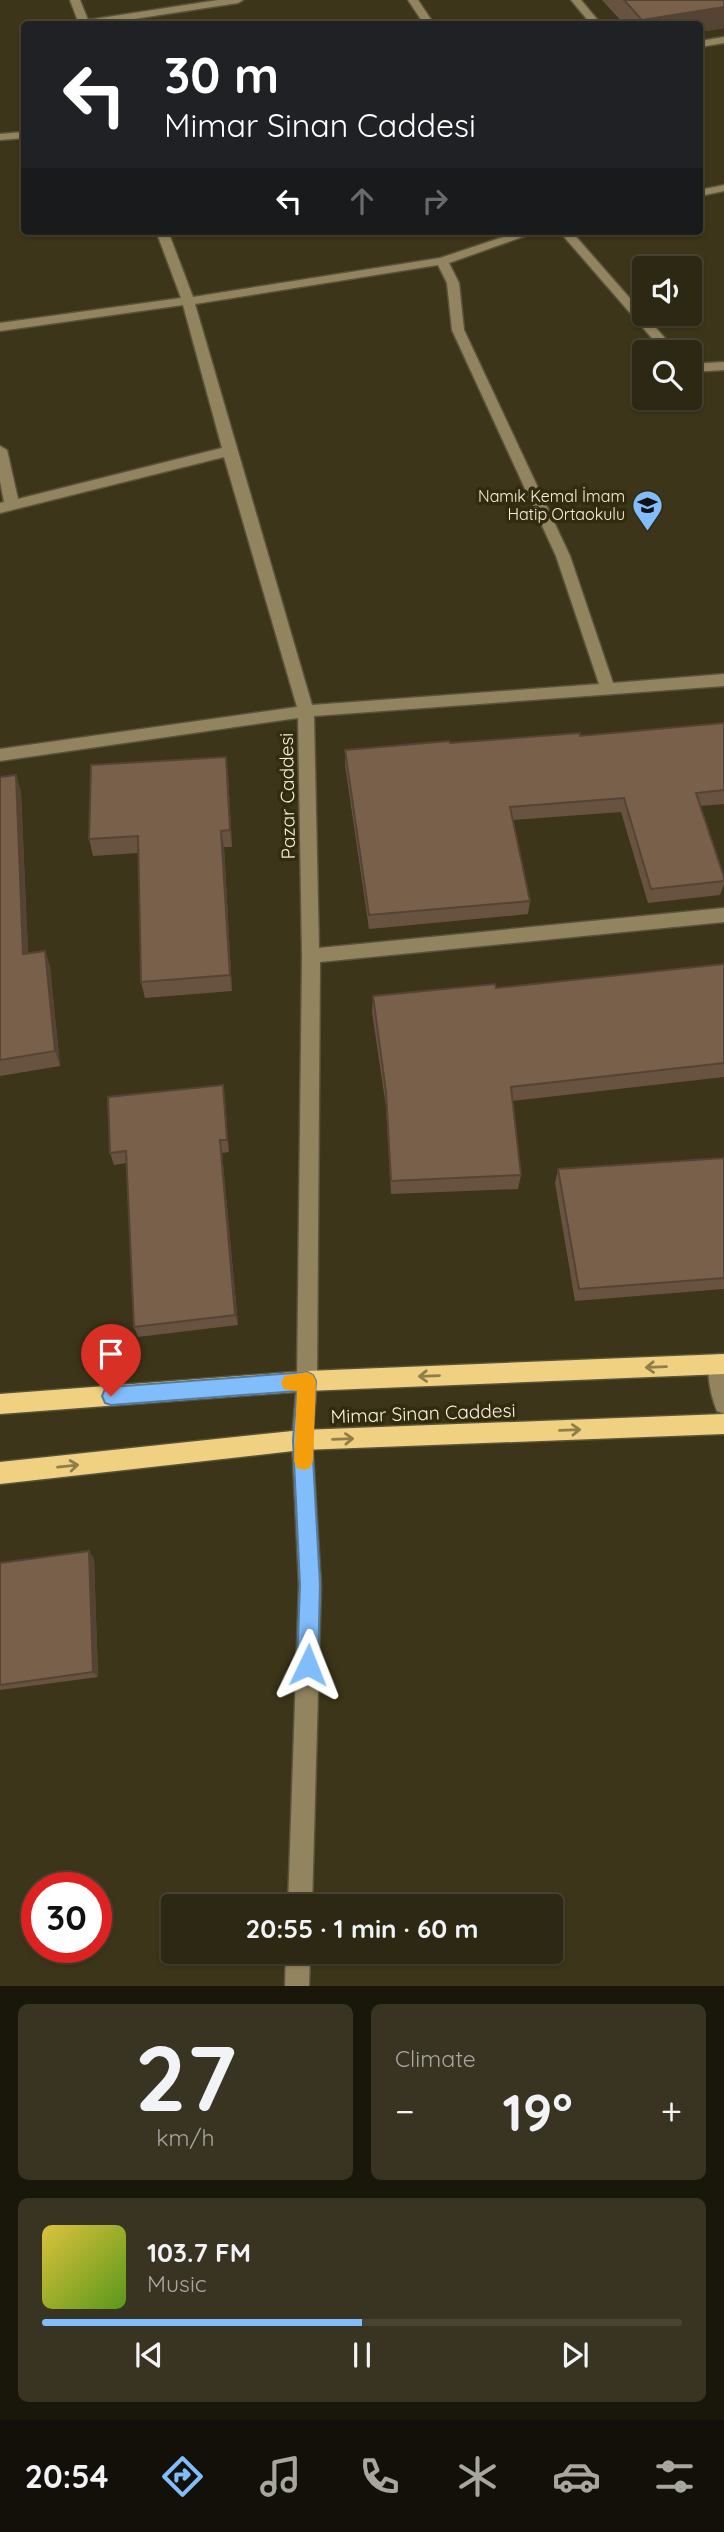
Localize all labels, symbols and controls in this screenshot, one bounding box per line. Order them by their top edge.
text: 30 m [164,44,279,105]
icon: left [49,49,140,140]
text: Mimar Sinan Caddesi [164,105,476,145]
icon: left [270,182,308,220]
icon: ahead [343,182,381,220]
icon: right [416,182,454,220]
map controls [632,256,702,410]
button: sound [632,256,702,326]
button: search [632,340,702,410]
place label: Namık Kemal İmam Hatip Ortaokulu [478,486,625,524]
school or university icon: Namık Kemal İmam Hatip Ortaokulu [631,488,665,532]
street label: Pazar Caddesi [274,733,300,859]
pin [81,1324,141,1396]
icon: arrive [92,1335,130,1373]
one-way arrow [645,1360,668,1373]
one-way arrow [417,1370,440,1383]
street label: Mimar Sinan Caddesi [330,1398,516,1428]
one-way arrow [559,1424,582,1437]
one-way arrow [331,1432,354,1445]
one-way arrow [56,1459,79,1472]
position arrow [271,1628,345,1702]
speed limit sign: 30 [21,1872,112,1963]
text: 20:55 · 1 min · 60 m [245,1912,479,1945]
text: 27 [135,2020,236,2134]
text: Climate [395,2044,476,2073]
text: 19° [503,2079,573,2144]
text: − [395,2087,415,2135]
text: + [661,2087,682,2135]
text: km/h [156,2123,215,2152]
text: 103.7 FM [147,2236,251,2269]
text: Music [147,2269,207,2298]
icon: previous [130,2336,168,2374]
icon: pause [343,2336,381,2374]
icon: next [556,2336,594,2374]
icon: directions [158,2452,207,2501]
icon: music [256,2452,305,2501]
icon: phone [355,2452,404,2501]
icon: climate [453,2452,502,2501]
icon: car [552,2452,601,2501]
icon: filters [650,2452,699,2501]
text: 20:54 [25,2456,109,2496]

